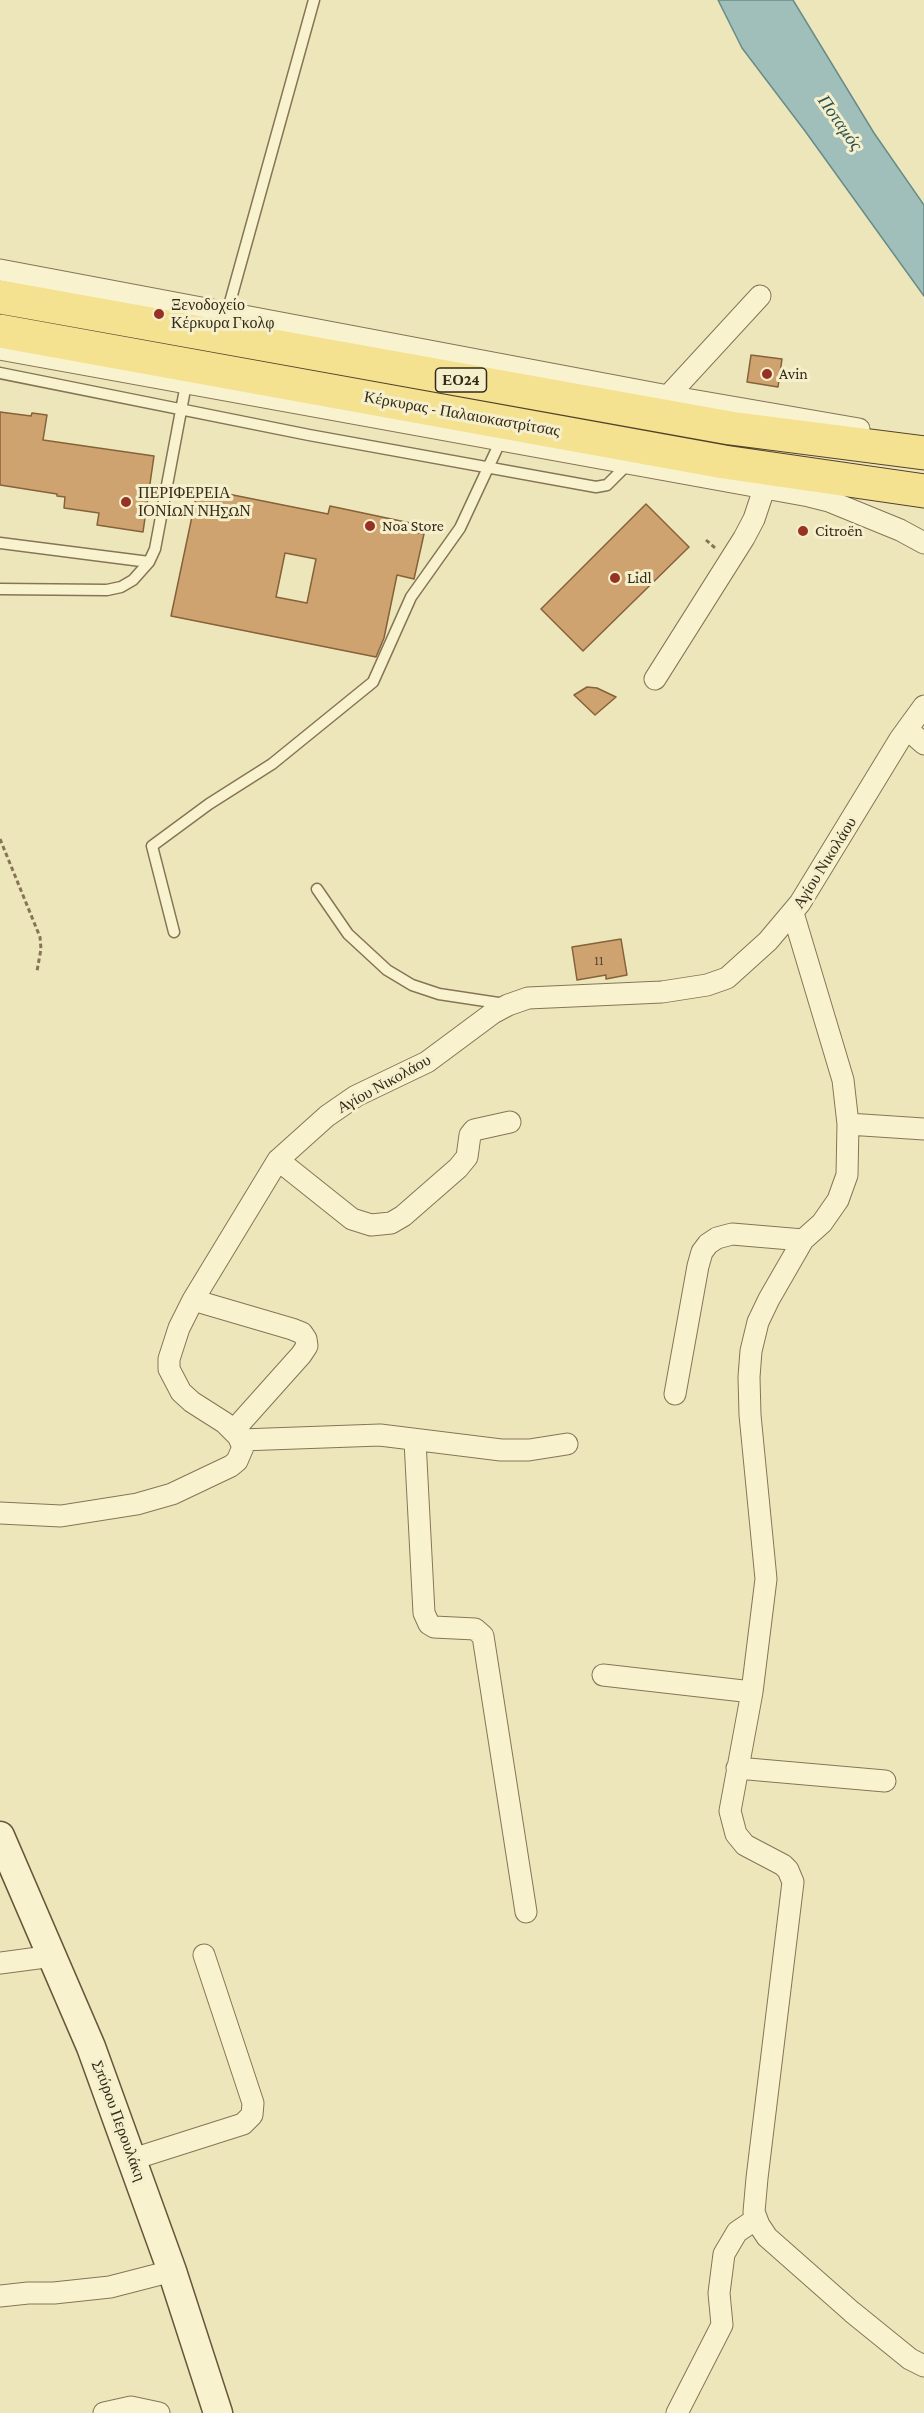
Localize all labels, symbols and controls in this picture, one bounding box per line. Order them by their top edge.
water label: Ποταμός [813,91,867,155]
place label: Ξενοδοχείο Κέρκυρα Γκολφ [171,295,275,333]
marker: Ξενοδοχείο Κέρκυρα Γκολφ [152,307,166,321]
place label: Avin [779,364,808,384]
marker: Avin [760,367,774,381]
road number: ΕΟ24 [436,368,486,392]
street label: Κέρκυρας - Παλαιοκαστρίτσας [363,387,561,441]
place label: ΠΕΡΙΦΕΡΕΙΑ ΙΟΝΙΩΝ ΝΗΣΩΝ [138,483,251,521]
marker: ΠΕΡΙΦΕΡΕΙΑ ΙΟΝΙΩΝ ΝΗΣΩΝ [119,495,133,509]
place label: Noa Store [382,516,444,536]
marker: Noa Store [363,519,377,533]
place label: Citroën [815,521,863,541]
marker: Citroën [796,524,810,538]
place label: Lidl [627,568,652,588]
marker: Lidl [608,571,622,585]
street label: Αγίου Νικολάου [789,814,861,912]
house number: 11 [594,953,604,969]
street label: Αγίου Νικολάου [334,1050,434,1118]
street label: Σπύρου Περουλάκη [88,2058,150,2184]

